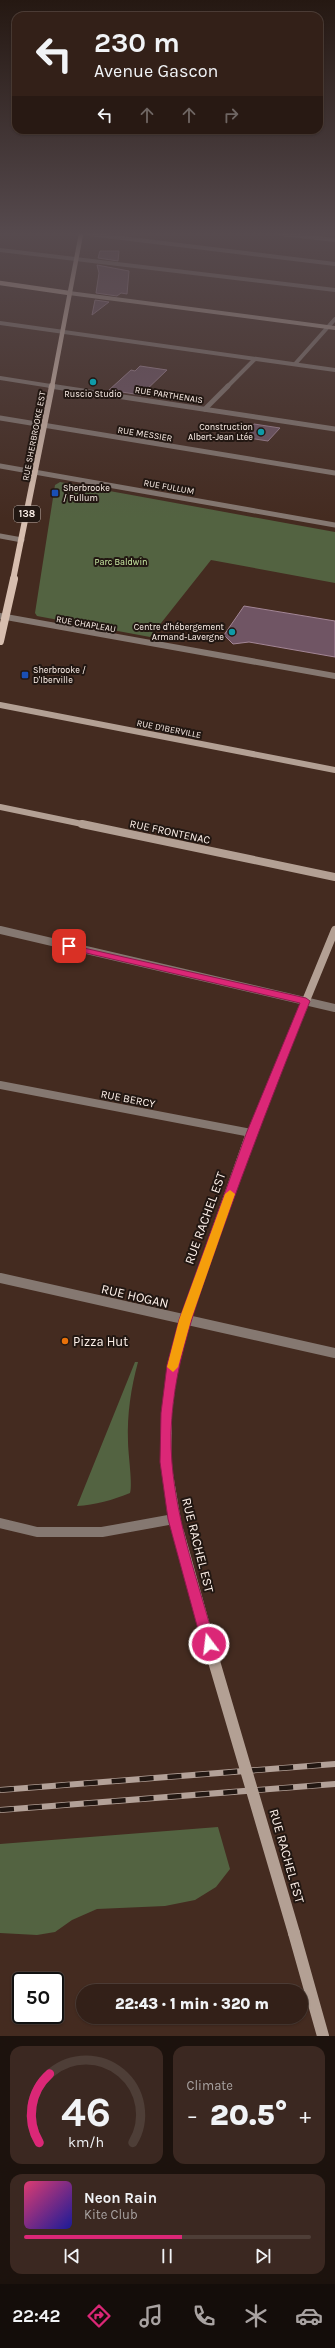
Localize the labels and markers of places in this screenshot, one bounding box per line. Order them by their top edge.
marker: Ruscio Studio [88,377,98,387]
place label: Ruscio Studio [64,389,122,399]
place label: Construction Albert-Jean Ltée [188,422,253,442]
marker: Construction Albert-Jean Ltée [256,427,266,437]
place label: Sherbrooke / Fullum [63,483,110,503]
marker: Sherbrooke / Fullum [50,488,60,498]
place label: Centre d'hébergement Armand-Lavergne [134,622,225,642]
marker: Centre d'hébergement Armand-Lavergne [227,627,237,637]
place label: Sherbrooke / D'Iberville [33,665,86,685]
marker: Sherbrooke / D'Iberville [20,670,30,680]
pin [52,929,86,963]
place label: Pizza Hut [73,1334,128,1349]
marker: Pizza Hut [60,1336,70,1346]

